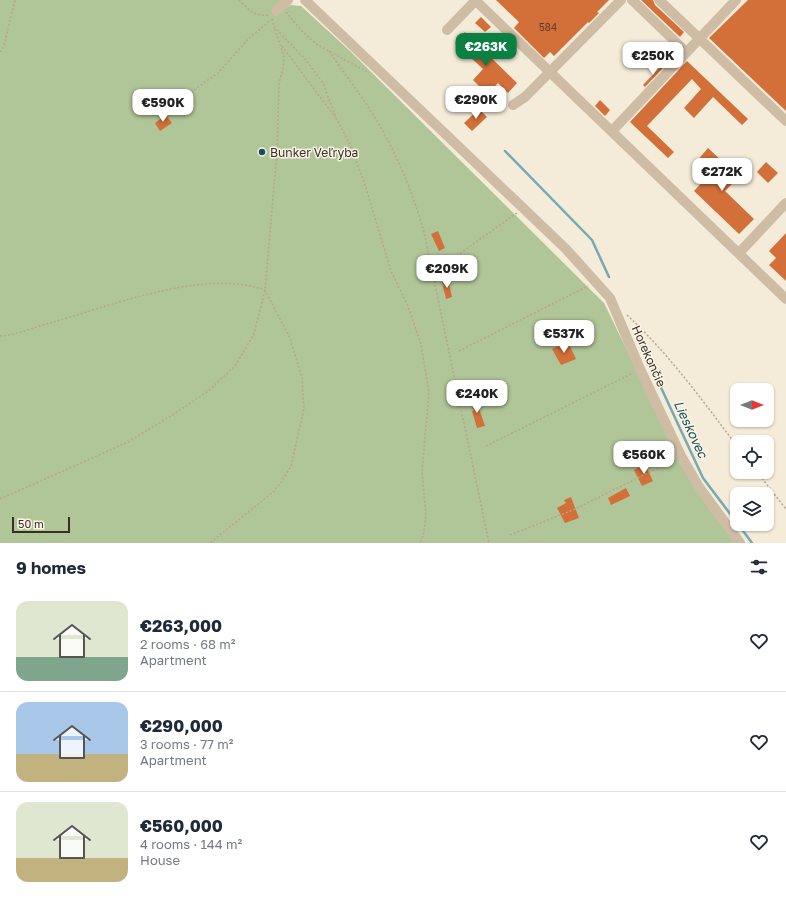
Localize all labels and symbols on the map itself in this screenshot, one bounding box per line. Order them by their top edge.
house number: 584 [539,21,557,33]
pin: €263K [458,33,514,67]
pin: €250K [625,42,681,76]
pin: €290K [448,86,504,120]
pin: €590K [135,89,191,123]
place label: Bunker Veľryba [270,145,358,160]
marker: Bunker Veľryba [257,147,267,157]
pin: €272K [694,158,750,192]
pin: €209K [419,255,475,289]
pin: €537K [536,320,592,354]
street label: Horekončie [629,323,669,389]
pin: €240K [449,380,505,414]
north arrow [730,383,774,427]
water label: Lieskovec [671,398,712,461]
pin: €560K [616,441,672,475]
scale bar [12,515,70,534]

